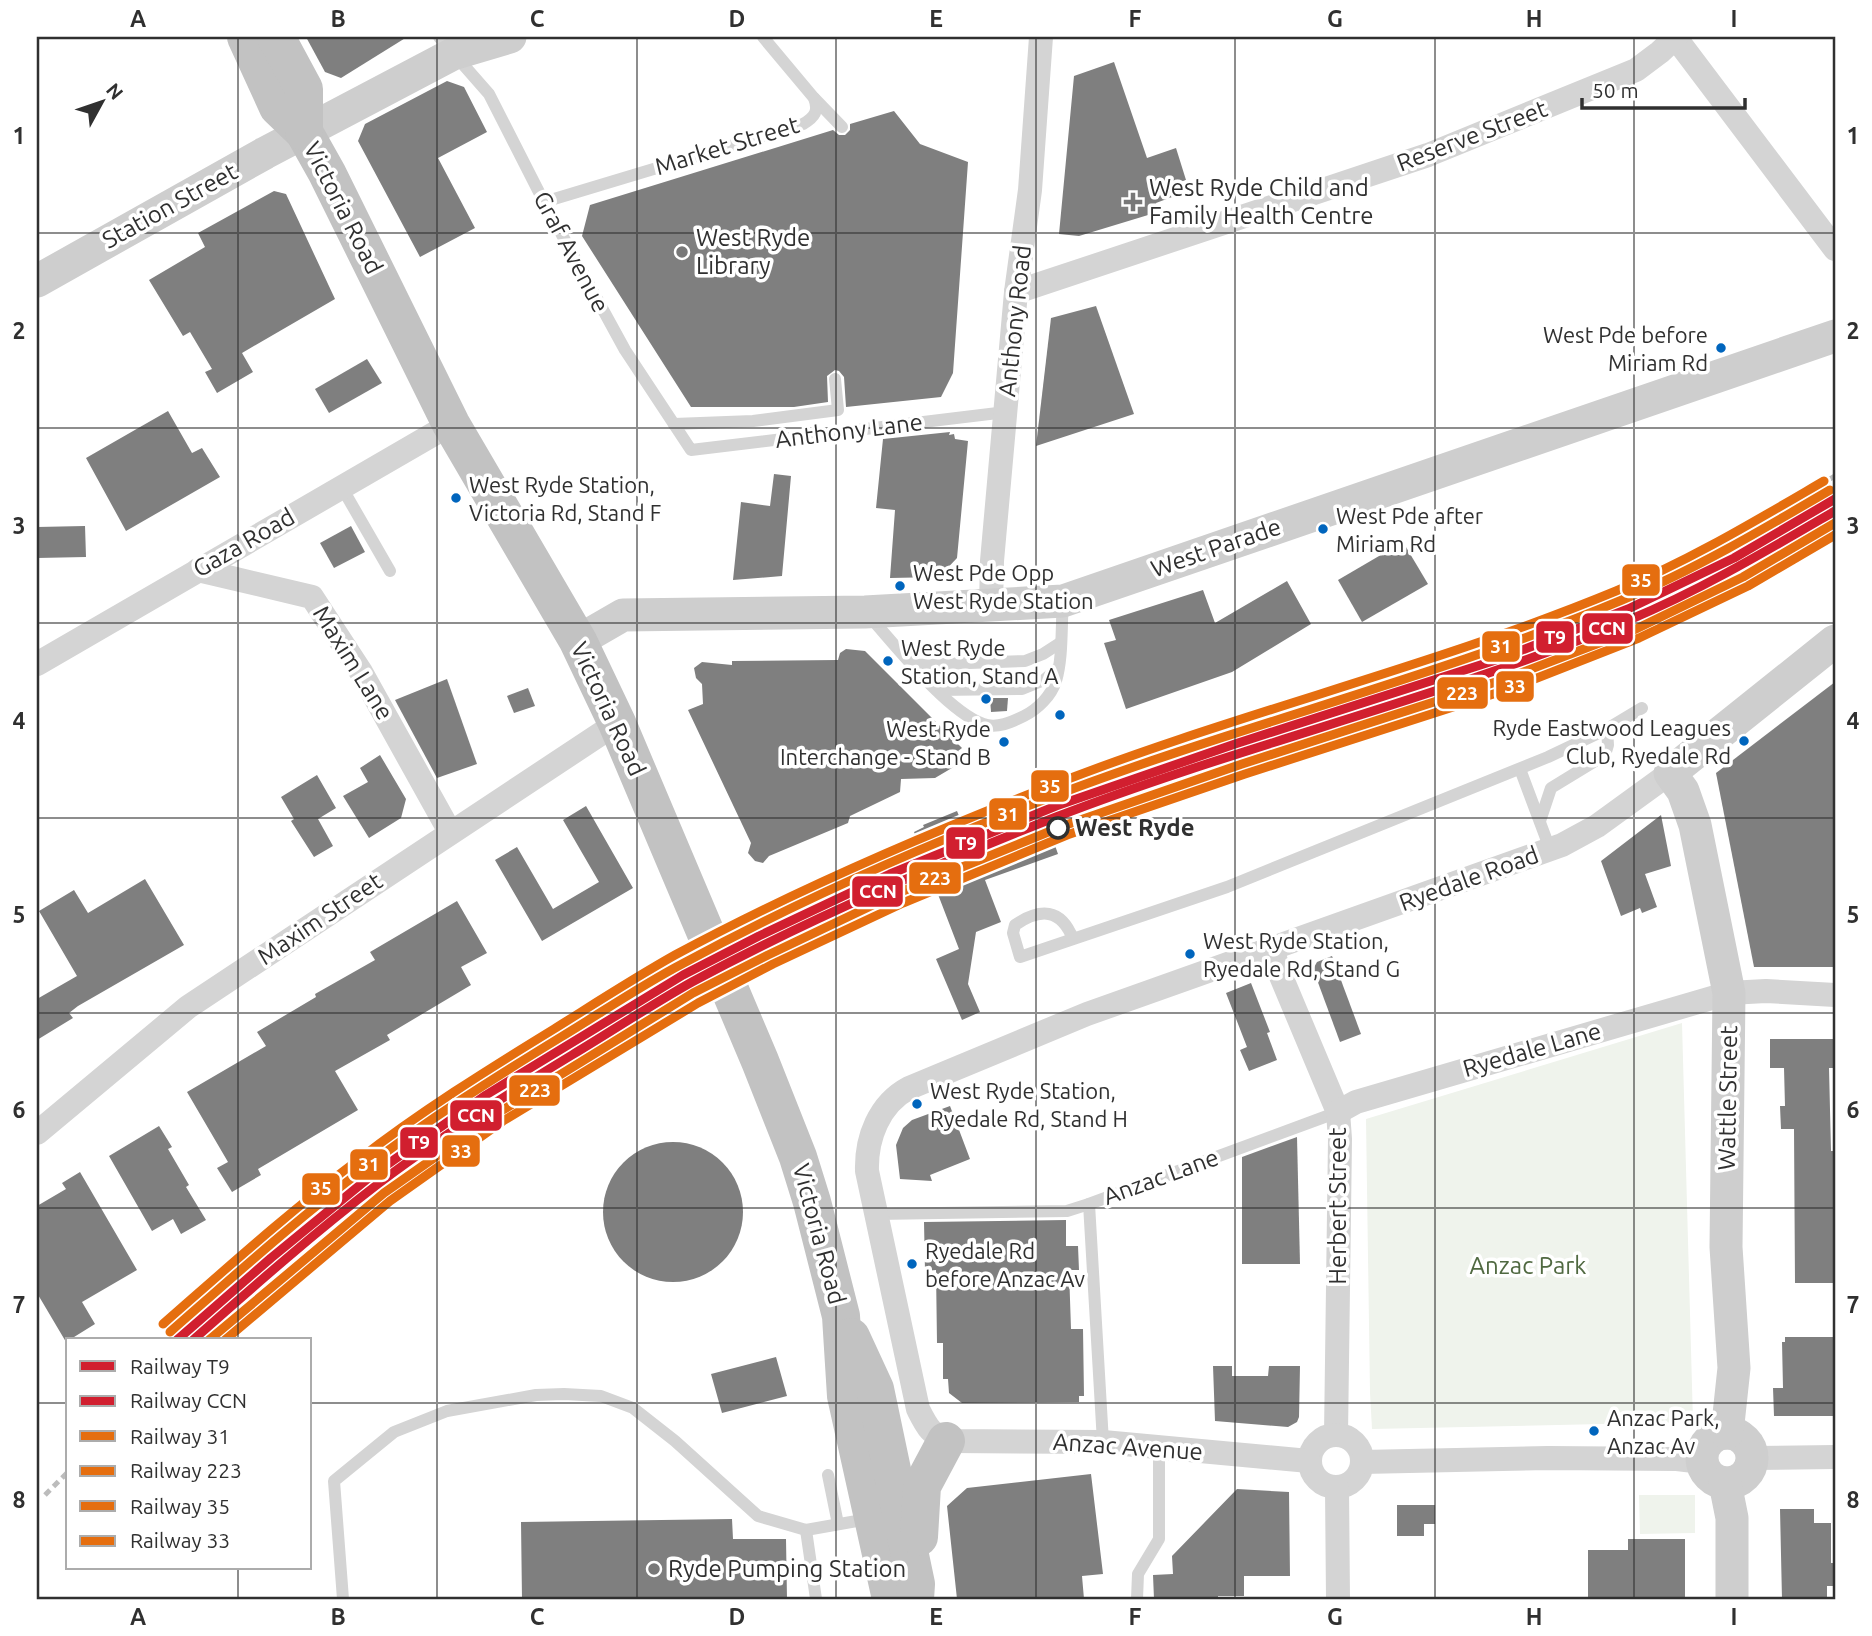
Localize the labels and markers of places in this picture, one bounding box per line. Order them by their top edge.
place label: West Ryde Child and Family Health Centre [1149,174,1374,229]
marker: West Ryde Child and Family Health Centre [1123,192,1143,212]
place label: West Ryde Library [696,224,810,279]
marker: West Ryde Library [674,244,690,260]
place label: West Pde before Miriam Rd [1543,322,1708,375]
marker: West Pde before Miriam Rd [1714,341,1728,355]
place label: West Ryde Station, Victoria Rd, Stand F [469,472,661,525]
marker: West Ryde Station, Victoria Rd, Stand F [449,491,463,505]
place label: West Pde after Miriam Rd [1336,503,1484,556]
marker: West Pde after Miriam Rd [1316,522,1330,536]
place label: West Pde Opp West Ryde Station [913,560,1094,613]
marker: West Pde Opp West Ryde Station [893,579,907,593]
place label: West Ryde Station, Stand A [901,635,1059,688]
marker: West Ryde Station, Stand A [881,654,895,668]
unlabelled marker [979,692,993,706]
unlabelled marker [1053,708,1067,722]
place label: Ryde Eastwood Leagues Club, Ryedale Rd [1493,715,1731,768]
place label: West Ryde Interchange - Stand B [780,716,991,769]
marker: Ryde Eastwood Leagues Club, Ryedale Rd [1737,734,1751,748]
marker: West Ryde Interchange - Stand B [997,735,1011,749]
place label: West Ryde [1075,814,1195,841]
marker: West Ryde [1047,817,1069,839]
place label: West Ryde Station, Ryedale Rd, Stand G [1203,928,1400,981]
marker: West Ryde Station, Ryedale Rd, Stand G [1183,947,1197,961]
place label: West Ryde Station, Ryedale Rd, Stand H [930,1078,1128,1131]
marker: West Ryde Station, Ryedale Rd, Stand H [910,1097,924,1111]
place label: Ryedale Rd before Anzac Av [925,1238,1085,1291]
marker: Ryedale Rd before Anzac Av [905,1257,919,1271]
place label: Anzac Park, Anzac Av [1607,1405,1720,1458]
marker: Anzac Park, Anzac Av [1587,1424,1601,1438]
place label: Ryde Pumping Station [668,1555,906,1582]
marker: Ryde Pumping Station [646,1561,662,1577]

